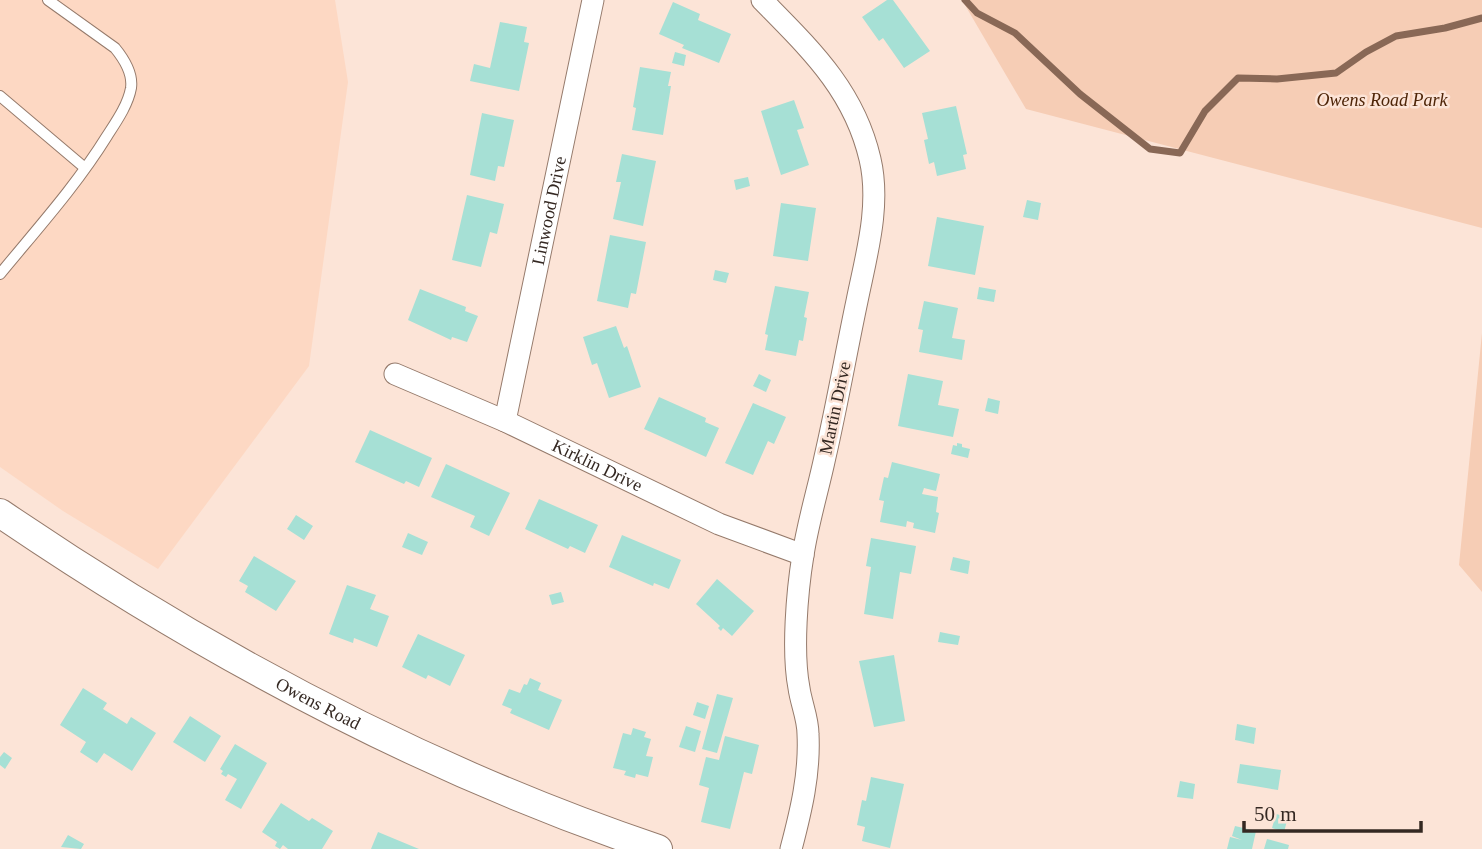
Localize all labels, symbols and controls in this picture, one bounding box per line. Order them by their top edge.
park label: Owens Road Park [1317,90,1449,110]
street label: Linwood Drive [528,154,570,267]
street label: Martin Drive [815,360,855,456]
street label: Kirklin Drive [549,435,646,496]
street label: Owens Road [272,673,364,734]
scale bar [1244,790,1421,834]
text: 50 m [1254,802,1297,826]

